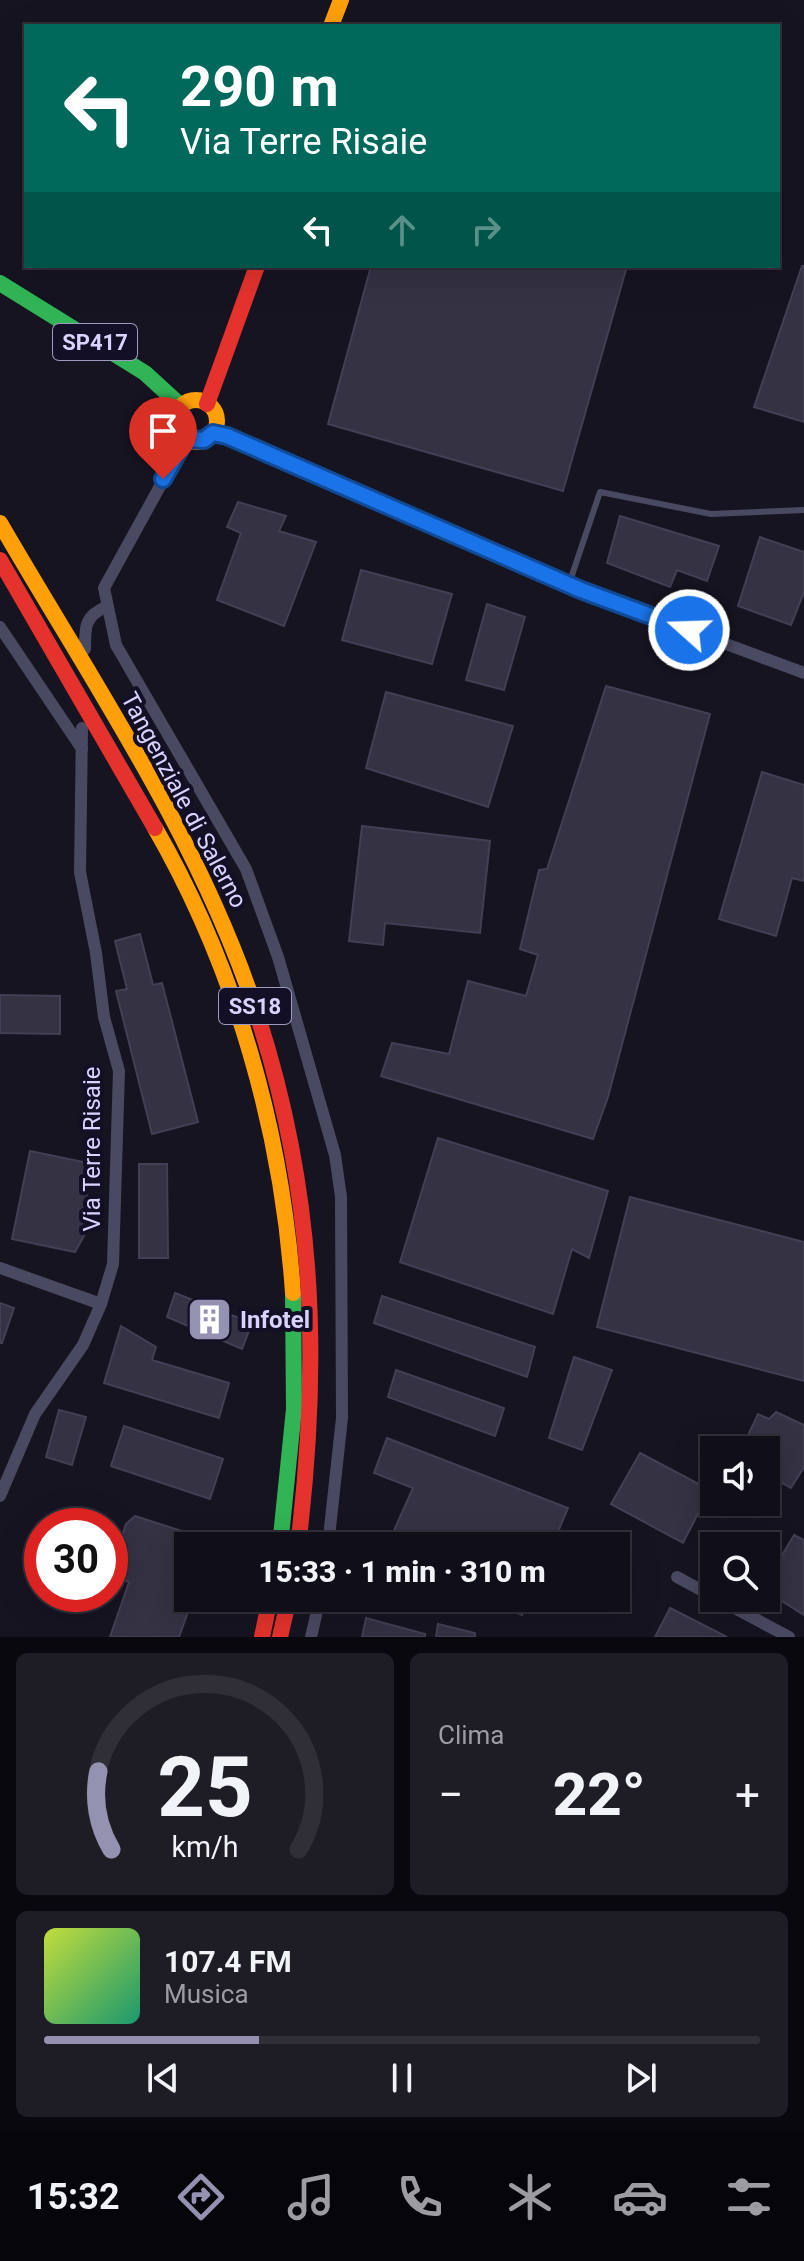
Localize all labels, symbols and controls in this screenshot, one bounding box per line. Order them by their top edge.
text: 290 m [180,54,339,120]
icon: left [48,56,152,160]
text: Via Terre Risaie [180,121,427,163]
icon: left [296,208,340,252]
icon: ahead [380,208,424,252]
icon: right [464,208,508,252]
road number: SP417 [53,324,137,360]
pin [129,397,197,479]
icon: arrive [141,409,185,453]
position arrow [647,588,731,672]
street label: Tangenziale di Salerno [115,687,253,913]
road number: SS18 [219,988,291,1024]
street label: Via Terre Risaie [78,1067,106,1231]
building icon: Infotel [185,1296,233,1344]
place label: Infotel [240,1306,310,1334]
map controls [700,1436,780,1612]
button: sound [700,1436,780,1516]
speed limit sign: 30 [24,1508,128,1612]
button: search [700,1532,780,1612]
text: 15:33 · 1 min · 310 m [258,1554,546,1589]
text: Clima [438,1720,505,1750]
text: 25 [157,1739,253,1836]
text: 22° [553,1759,646,1830]
text: − [438,1769,463,1821]
text: + [735,1769,760,1821]
text: km/h [171,1830,239,1864]
text: 107.4 FM [164,1944,292,1979]
text: Musica [164,1979,249,2009]
icon: previous [141,2056,185,2100]
icon: pause [380,2056,424,2100]
icon: next [619,2056,663,2100]
icon: directions [173,2169,229,2225]
icon: music [283,2169,339,2225]
icon: phone [392,2169,448,2225]
icon: climate [502,2169,558,2225]
icon: car [612,2169,668,2225]
icon: filters [721,2169,777,2225]
text: 15:32 [27,2176,120,2218]

